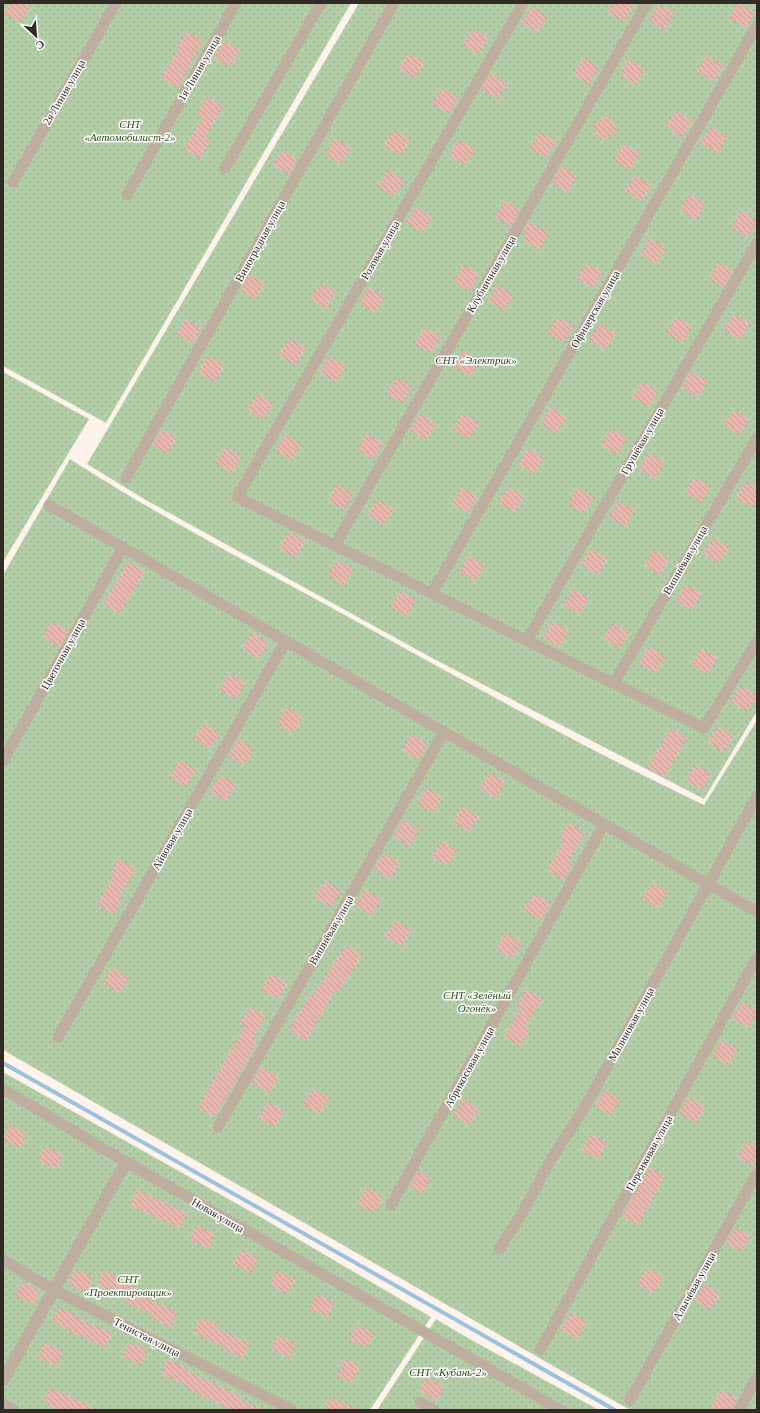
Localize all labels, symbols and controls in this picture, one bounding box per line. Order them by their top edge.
north arrow [16,16,56,56]
street label: 1я Линия улица [175,33,223,103]
text: С [34,38,47,52]
street label: 2я Линия улица [40,57,88,127]
park label: СНТ «Автомобилист-2» [84,118,176,143]
street label: Виноградная улица [233,198,287,284]
street label: Розовая улица [358,218,402,282]
street label: Клубничная улица [464,233,518,315]
street label: Офицерская улица [568,268,622,350]
park label: СНТ «Электрик» [435,354,517,366]
street label: Грушёвая улица [618,406,666,476]
street label: Вишнёвая улица [660,523,710,597]
street label: Цветочная улица [39,616,87,692]
street label: Айвовая улица [149,806,195,872]
street label: Вишнёвая улица [306,893,356,967]
street label: Малиновая улица [606,985,656,1063]
park label: СНТ «Зелёный Огонёк» [443,989,511,1014]
street label: Абрикосовая улица [442,1025,496,1109]
street label: Персиковая улица [623,1113,675,1193]
street label: Новая улица [190,1195,246,1235]
street label: Алычёвая улица [670,1250,718,1322]
park label: СНТ «Проектировщик» [84,1273,172,1298]
street label: Тенистая улица [112,1315,182,1359]
park label: СНТ «Кубань-2» [409,1366,487,1378]

